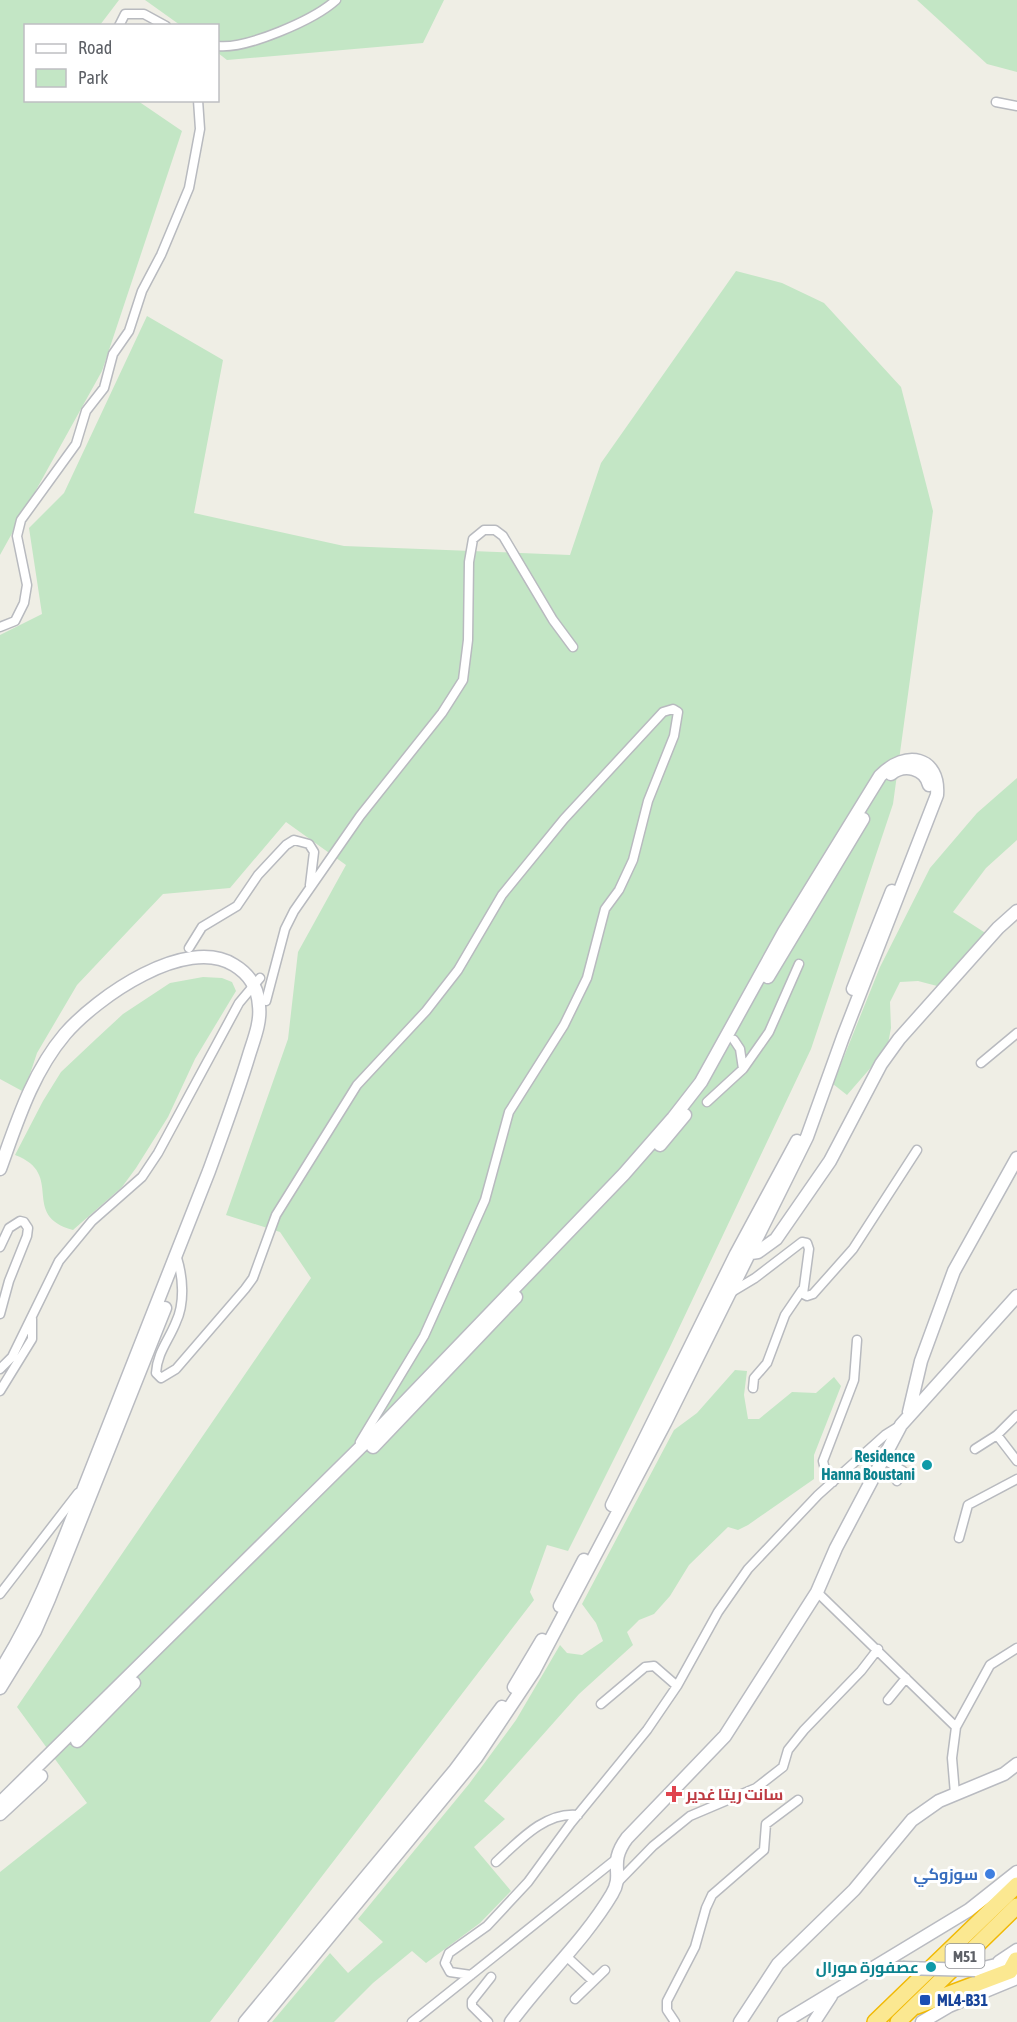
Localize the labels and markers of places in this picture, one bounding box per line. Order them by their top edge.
place label: Residence Hanna Boustani [821,1447,915,1483]
marker: Residence Hanna Boustani [920,1458,934,1472]
place label: سانت ريتا غدير [685,1785,783,1804]
marker: سانت ريتا غدير [667,1787,681,1801]
place label: سوزوكي [914,1865,978,1887]
marker: سوزوكي [983,1867,997,1881]
place label: عصفورة مورال [816,1958,919,1977]
marker: عصفورة مورال [924,1960,938,1974]
place label: ML4-B31 [937,1991,989,2009]
marker: ML4-B31 [918,1993,932,2007]

